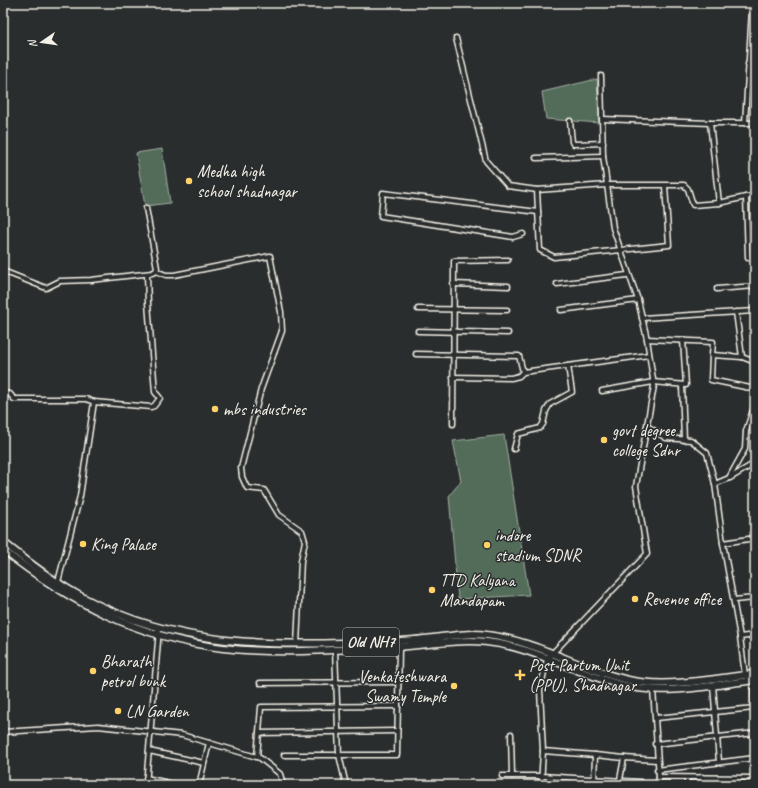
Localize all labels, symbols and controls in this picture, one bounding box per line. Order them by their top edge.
north arrow [22,22,62,62]
text: N [24,37,40,49]
place label: Medha high school shadnagar [197,161,299,202]
marker: Medha high school shadnagar [184,176,194,186]
place label: mbs industries [223,399,308,420]
marker: mbs industries [210,404,220,414]
place label: govt degree college Sdnr [612,420,682,461]
marker: govt degree college Sdnr [599,435,609,445]
place label: indore stadium SDNR [495,525,582,566]
place label: King Palace [91,534,157,555]
marker: King Palace [78,539,88,549]
marker: indore stadium SDNR [482,540,492,550]
place label: TTD Kalyana Mandapam [440,570,517,611]
marker: TTD Kalyana Mandapam [427,585,437,595]
place label: Revenue office [643,589,723,610]
marker: Revenue office [630,594,640,604]
road number: Old NH7 [343,628,399,656]
place label: Bharath petrol bunk [101,651,167,692]
place label: Post Partum Unit (PPU), Shadnagar [529,655,638,696]
marker: Bharath petrol bunk [88,666,98,676]
place label: Venkateshwara Swamy Temple [358,666,447,707]
marker: Post Partum Unit (PPU), Shadnagar [514,669,526,681]
marker: Venkateshwara Swamy Temple [449,681,459,691]
place label: LN Garden [126,701,190,722]
marker: LN Garden [113,706,123,716]

